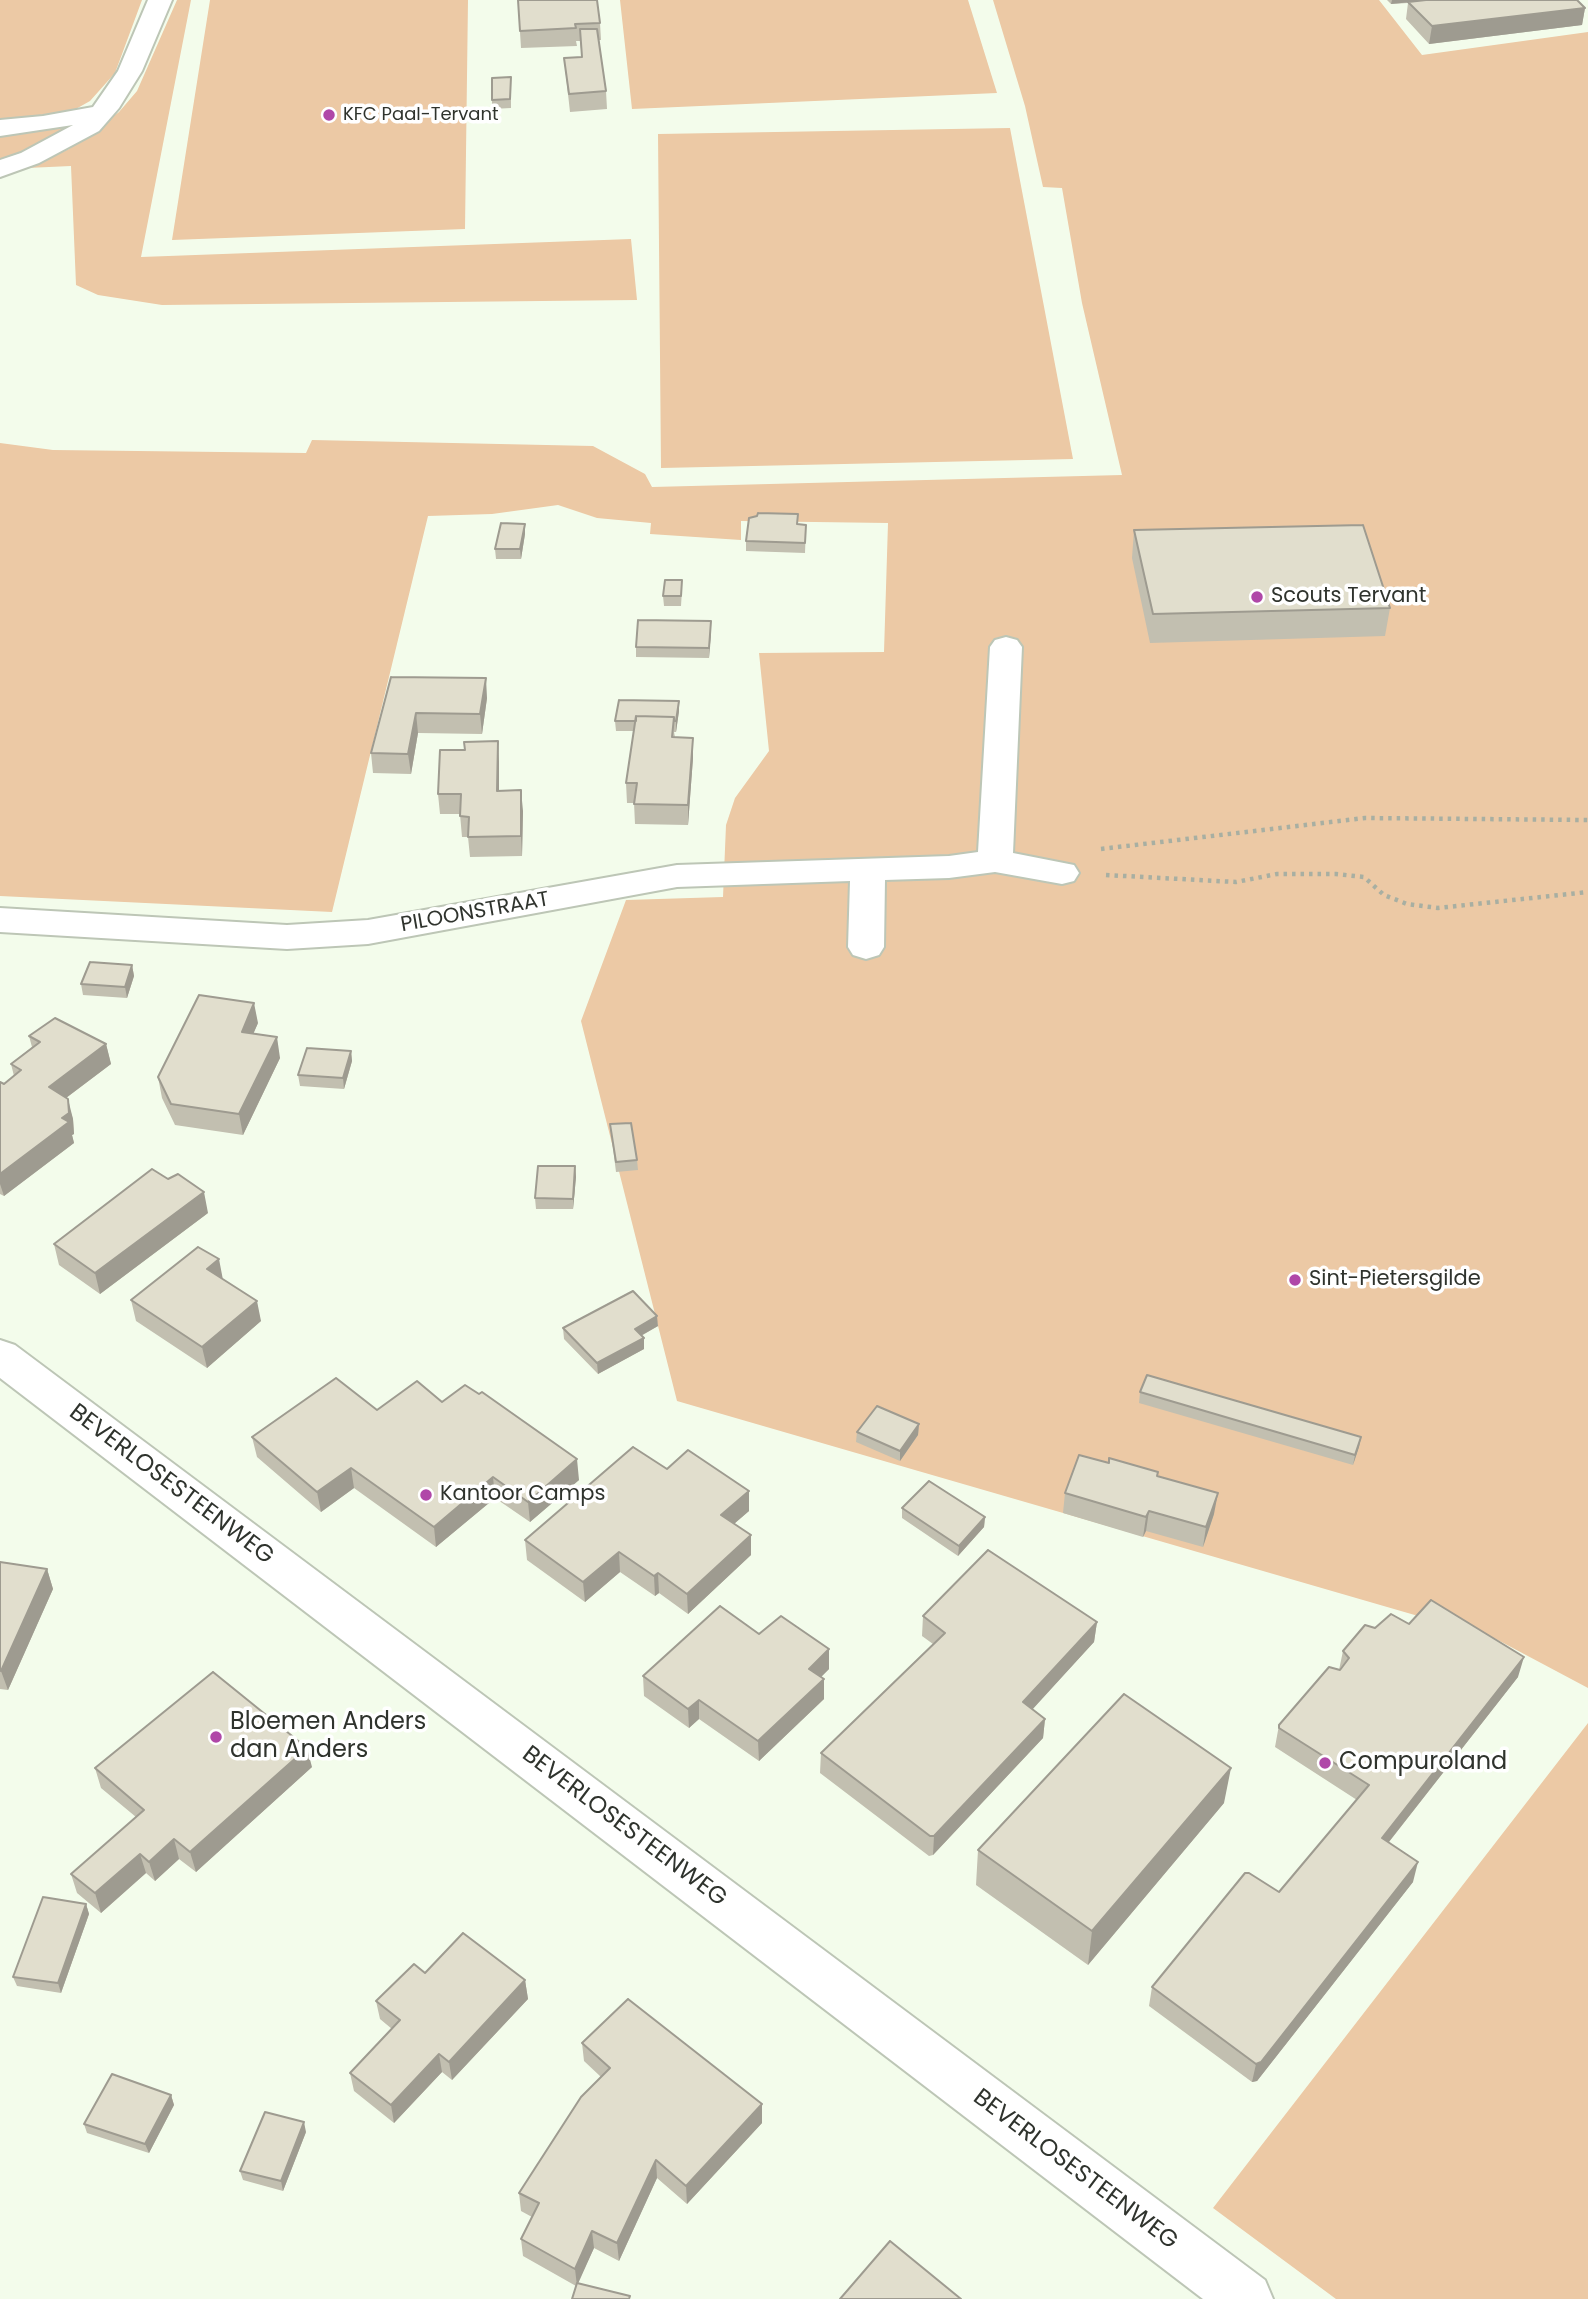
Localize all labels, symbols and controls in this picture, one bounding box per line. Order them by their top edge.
place label: KFC Paal-Tervant [343,104,499,126]
marker: KFC Paal-Tervant [321,107,337,123]
place label: Scouts Tervant [1271,584,1426,610]
marker: Scouts Tervant [1249,589,1265,605]
street label: PILOONSTRAAT [399,888,551,938]
place label: Sint-Pietersgilde [1309,1267,1481,1293]
marker: Sint-Pietersgilde [1287,1272,1303,1288]
street label: BEVERLOSESTEENWEG [63,1399,279,1571]
place label: Kantoor Camps [440,1482,605,1508]
marker: Kantoor Camps [418,1487,434,1503]
place label: Bloemen Anders dan Anders [230,1709,426,1765]
marker: Bloemen Anders dan Anders [208,1729,224,1745]
street label: BEVERLOSESTEENWEG [516,1741,732,1913]
place label: Compuroland [1339,1749,1507,1777]
marker: Compuroland [1317,1755,1333,1771]
street label: BEVERLOSESTEENWEG [967,2084,1183,2256]

